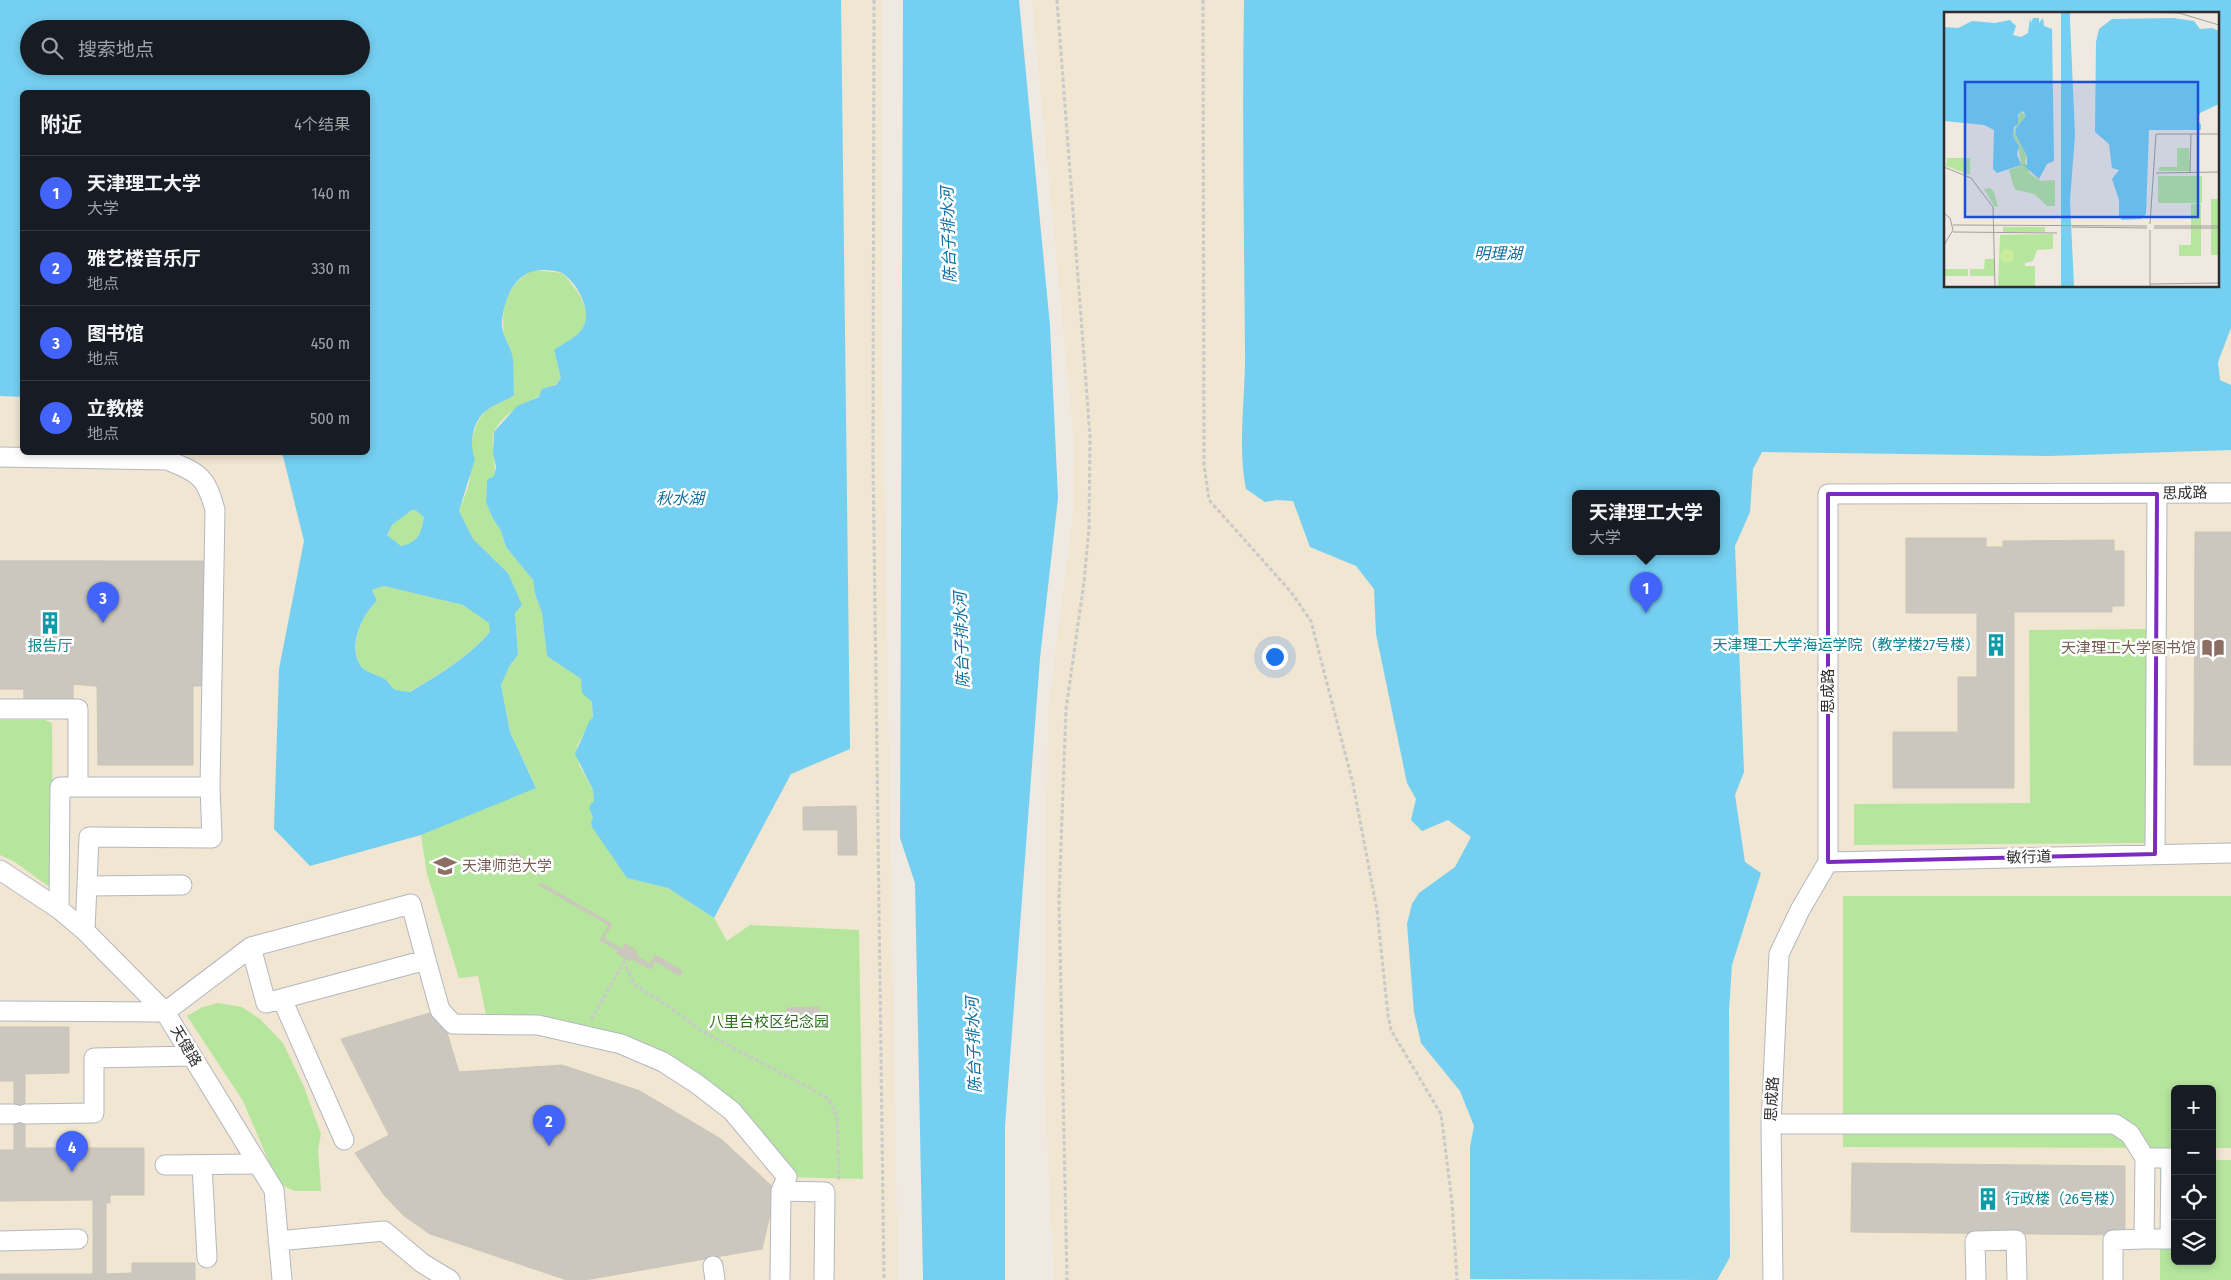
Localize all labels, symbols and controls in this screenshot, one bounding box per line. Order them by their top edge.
inset map [1944,12,2218,288]
search box [20,20,370,75]
icon: search [38,34,66,62]
text: 搜索地点 [78,38,154,61]
text: 附近 [40,112,82,138]
text: 4个结果 [294,115,350,134]
text: 天津理工大学 [87,172,201,195]
text: 1 [53,184,59,203]
text: 140 m [312,184,350,203]
water label: 陈台子排水河 [937,184,960,283]
text: 大学 [87,199,119,218]
water label: 明理湖 [1474,244,1525,263]
text: 雅艺楼音乐厅 [87,247,201,270]
text: 2 [52,259,60,278]
text: 330 m [311,259,350,278]
text: 地点 [87,274,119,293]
text: 图书馆 [87,322,144,345]
text: 3 [52,334,60,353]
text: 450 m [311,334,350,353]
text: 地点 [87,349,119,368]
text: 立教楼 [87,397,144,420]
text: 4 [52,409,60,428]
text: 500 m [310,409,350,428]
text: 地点 [87,424,119,443]
street label: 思成路 [2162,484,2208,502]
water label: 秋水湖 [656,489,707,508]
popup [1572,490,1720,555]
text: 天津理工大学 [1589,501,1703,524]
text: 大学 [1589,528,1621,547]
pin: 1 [1630,572,1662,613]
pin: 3 [87,582,119,623]
water label: 陈台子排水河 [950,589,973,688]
building icon: 报告厅 [37,610,63,636]
building icon: 天津理工大学海运学院（教学楼27号楼） [1983,632,2009,658]
library icon: 天津理工大学图书馆 [2200,635,2226,661]
place label: 天津理工大学海运学院（教学楼27号楼） [1712,636,1980,654]
place label: 报告厅 [27,637,73,655]
place label: 天津理工大学图书馆 [2061,639,2196,657]
your location [1262,644,1288,670]
street label: 思成路 [1819,668,1837,714]
street label: 敏行道 [2006,848,2052,866]
school or university icon: 天津师范大学 [432,853,458,879]
place label: 天津师范大学 [462,857,552,875]
water label: 陈台子排水河 [962,994,985,1093]
park label: 八里台校区纪念园 [709,1013,829,1031]
street label: 天健路 [167,1022,205,1070]
street label: 思成路 [1762,1076,1782,1122]
map controls [2171,1085,2216,1265]
button: + [2171,1085,2216,1130]
pin: 2 [533,1105,565,1146]
button: − [2171,1130,2216,1175]
pin: 4 [56,1131,88,1172]
button: locate [2171,1175,2216,1220]
building icon: 行政楼（26号楼） [1975,1186,2001,1212]
place label: 行政楼（26号楼） [2005,1190,2124,1208]
button: layers [2171,1220,2216,1265]

